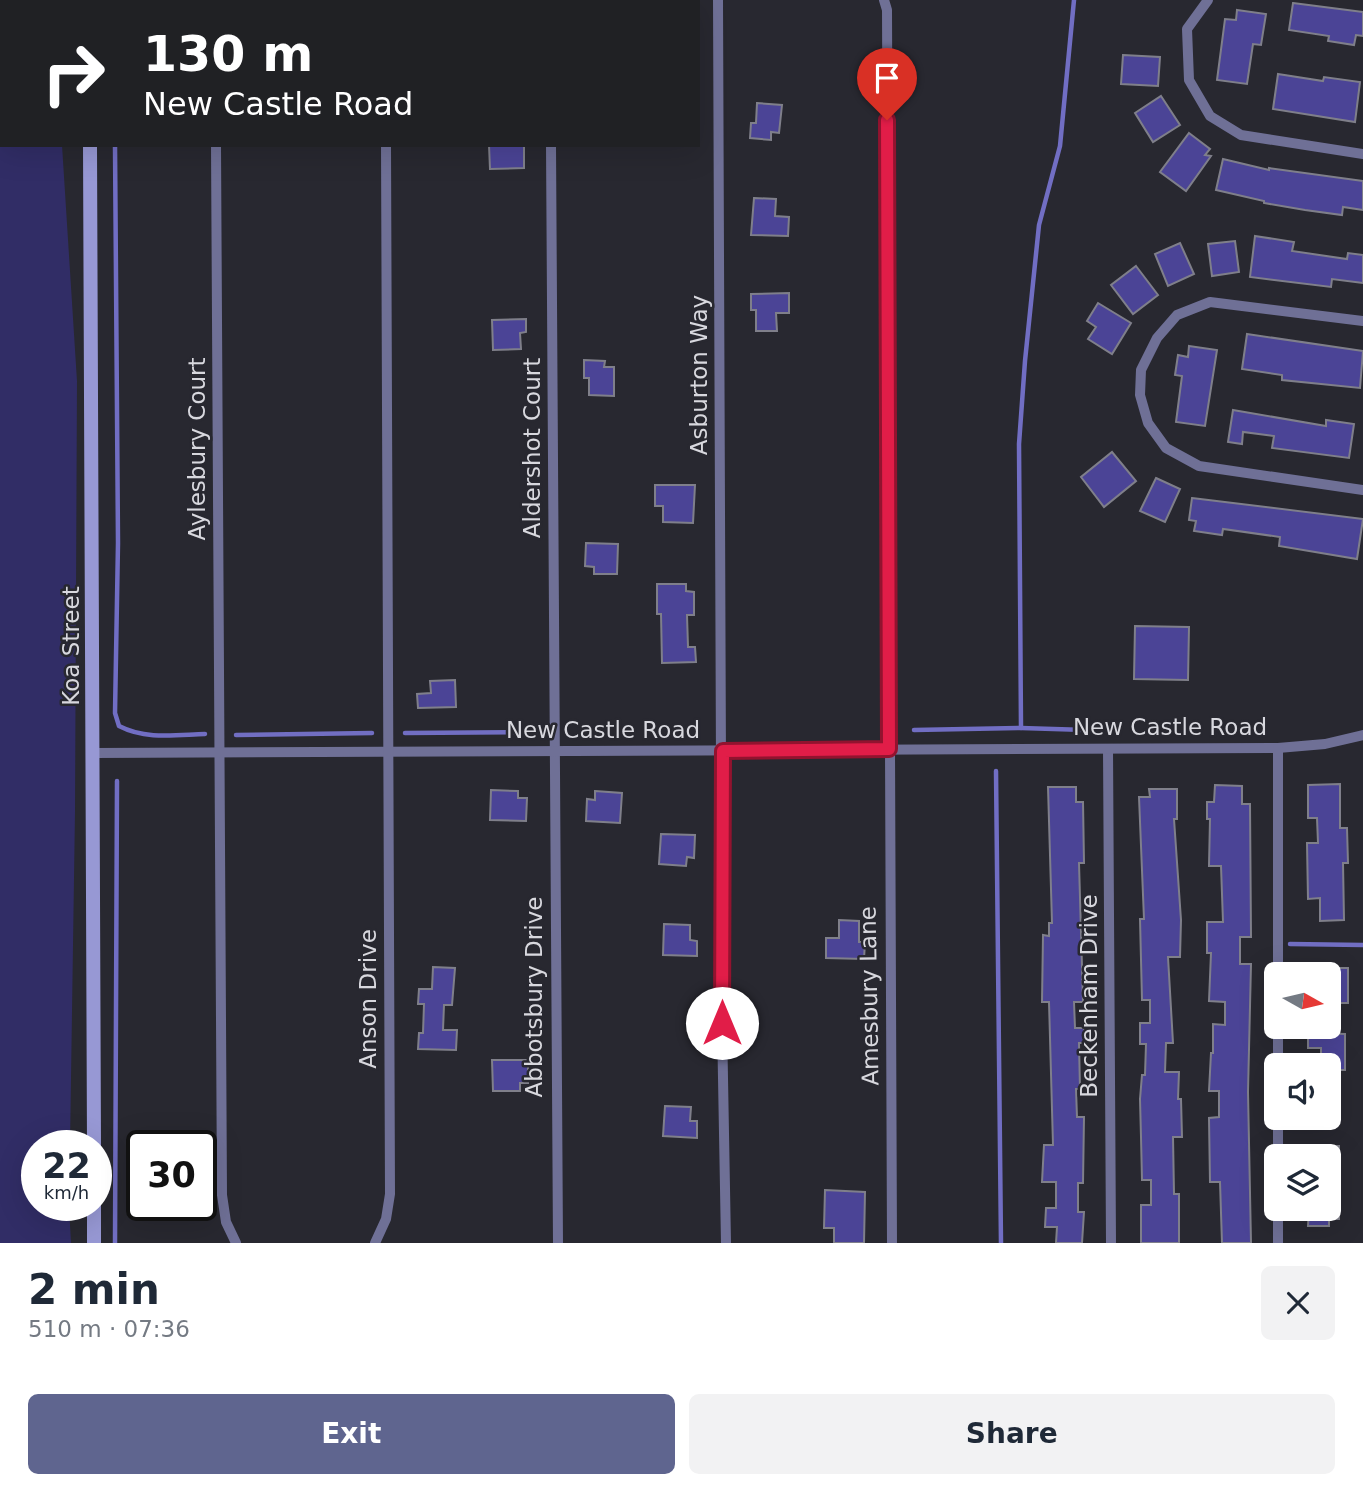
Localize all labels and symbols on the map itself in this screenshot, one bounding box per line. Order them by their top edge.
pin [857,48,917,120]
street label: Asburton Way [686,295,712,455]
street label: Aylesbury Court [184,357,210,541]
street label: Aldershot Court [519,358,545,538]
street label: Koa Street [58,586,84,706]
street label: New Castle Road [1073,714,1267,740]
street label: New Castle Road [506,717,700,743]
street label: Beckenham Drive [1076,894,1102,1098]
street label: Abbotsbury Drive [521,897,547,1097]
street label: Amesbury Lane [854,906,884,1086]
street label: Anson Drive [355,929,381,1069]
north arrow [1264,962,1340,1040]
position arrow [685,986,759,1060]
speed limit sign: 30 [126,1130,217,1221]

